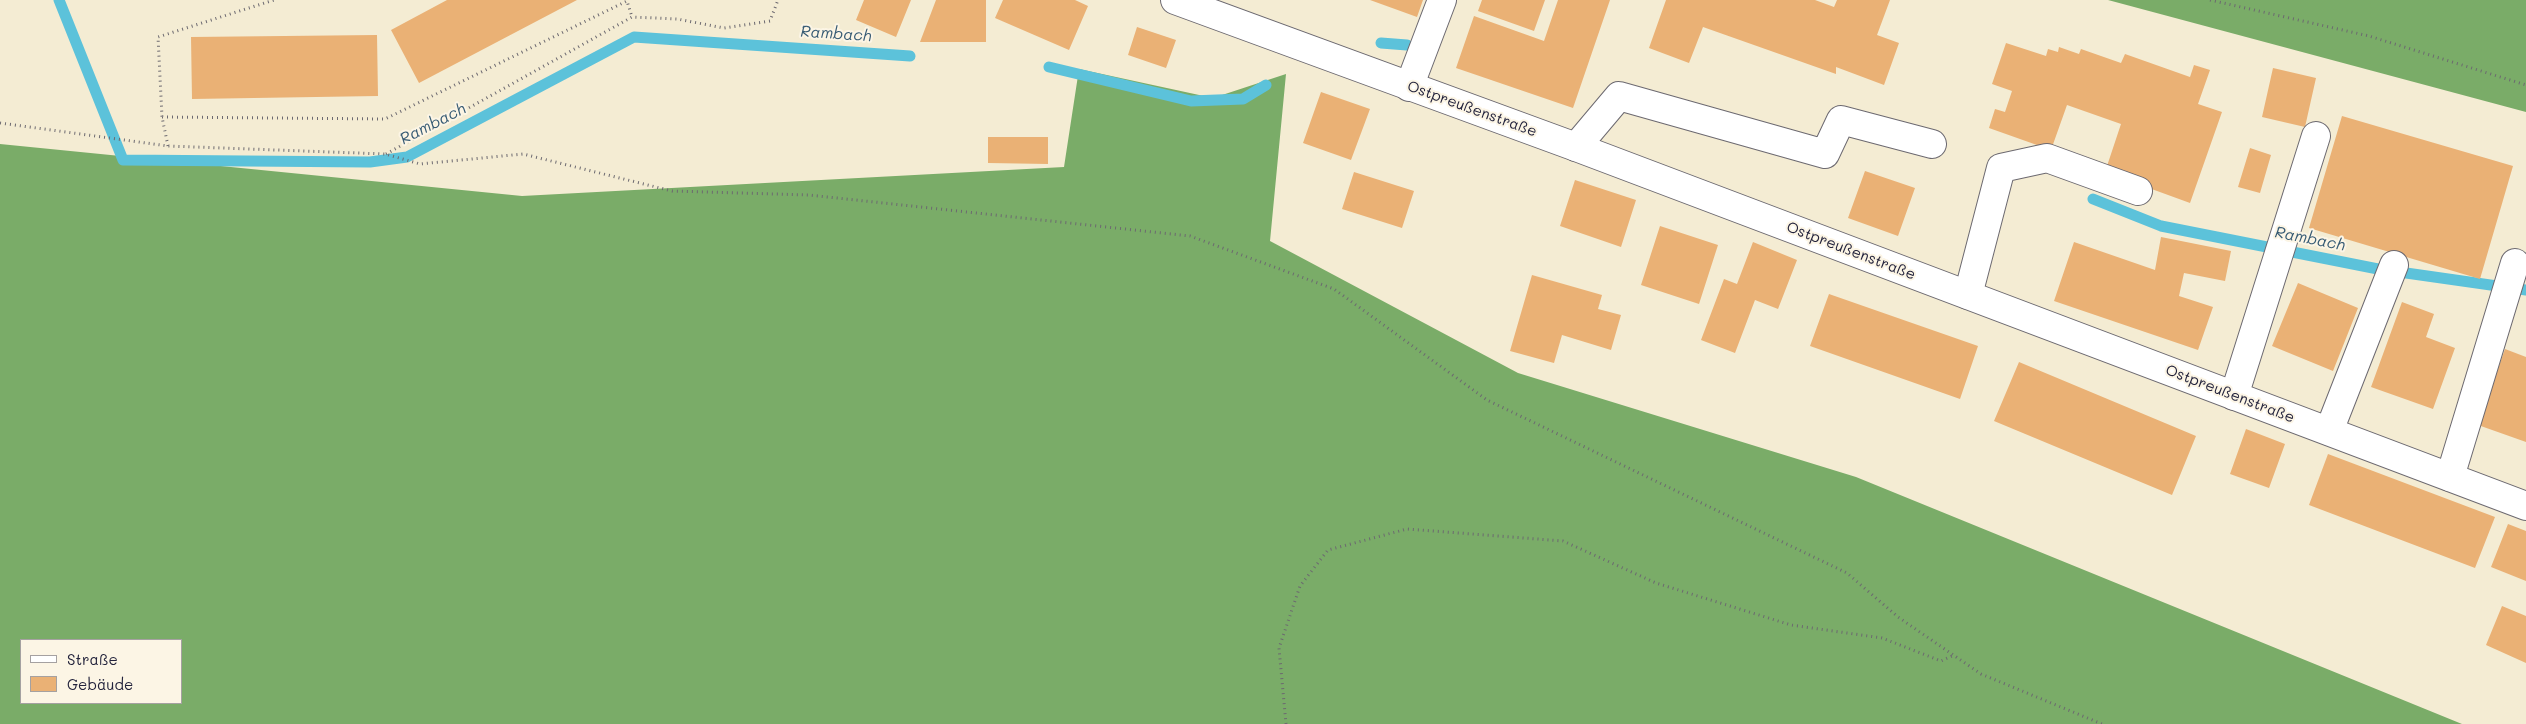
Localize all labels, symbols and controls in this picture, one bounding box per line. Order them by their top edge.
water label: Rambach [800,22,872,46]
street label: Ostpreußenstraße [1405,77,1539,141]
water label: Rambach [397,99,469,149]
street label: Ostpreußenstraße [1784,218,1918,284]
water label: Rambach [2273,223,2347,255]
street label: Ostpreußenstraße [2163,361,2297,427]
legend [20,639,182,704]
text: Straße [67,649,118,669]
text: Gebäude [67,674,133,694]

